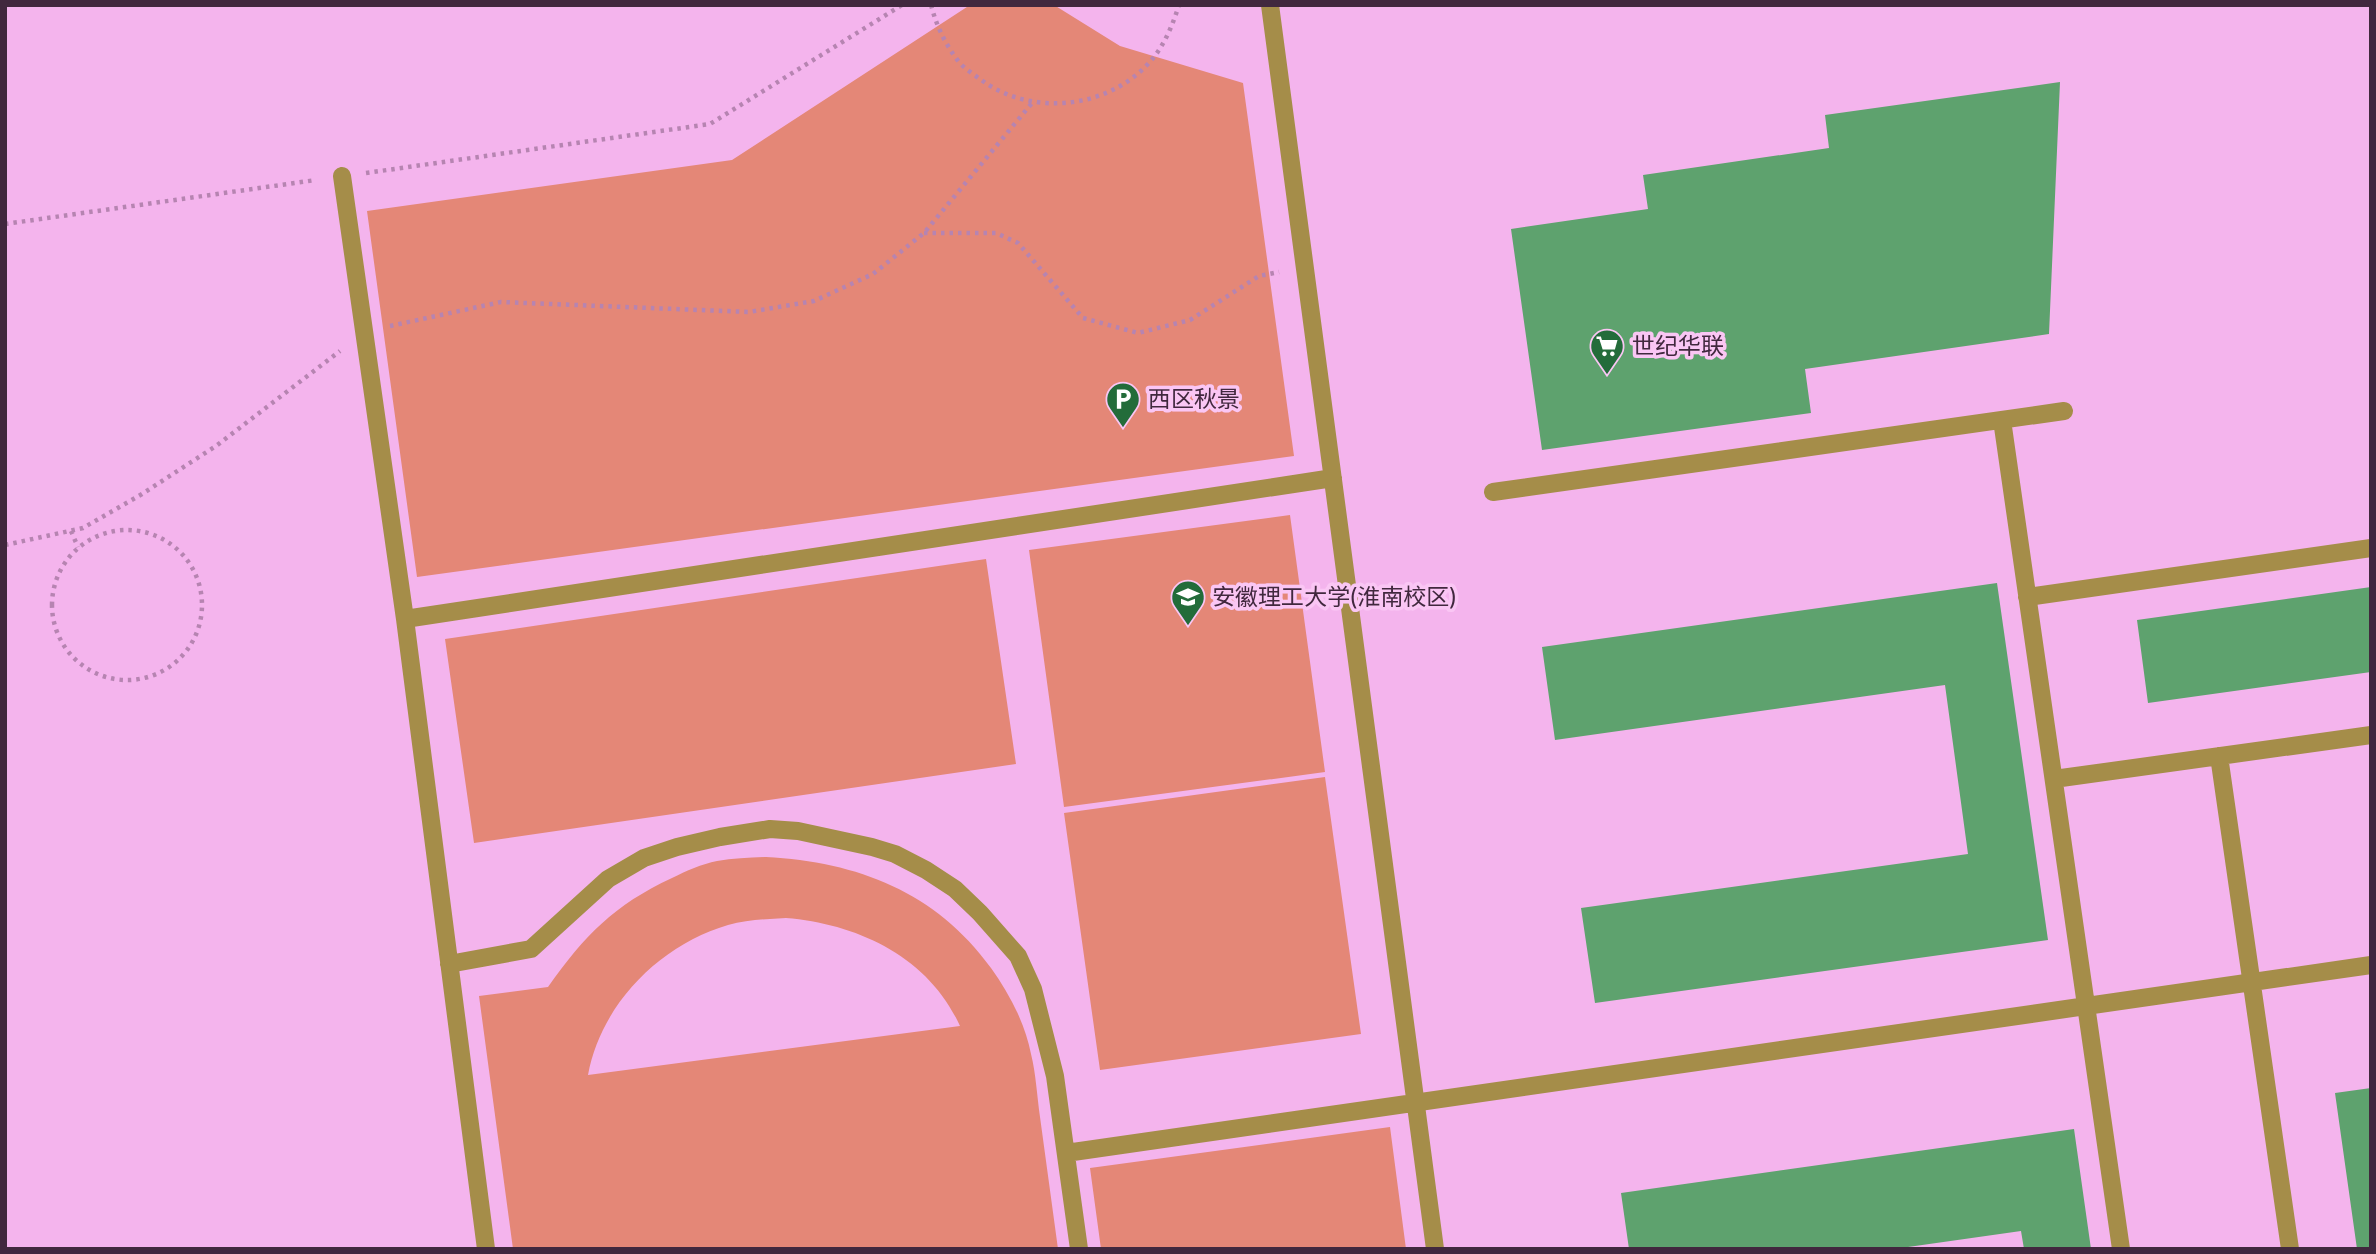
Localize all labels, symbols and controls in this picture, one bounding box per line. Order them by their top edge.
supermarket icon: 世纪华联 [1588,327,1626,376]
place label: 世纪华联 [1632,332,1724,360]
parking icon: 西区秋景 [1104,380,1142,429]
place label: 西区秋景 [1148,385,1240,413]
school or university icon: 安徽理工大学(淮南校区) [1169,578,1207,627]
place label: 安徽理工大学(淮南校区) [1212,583,1456,611]

